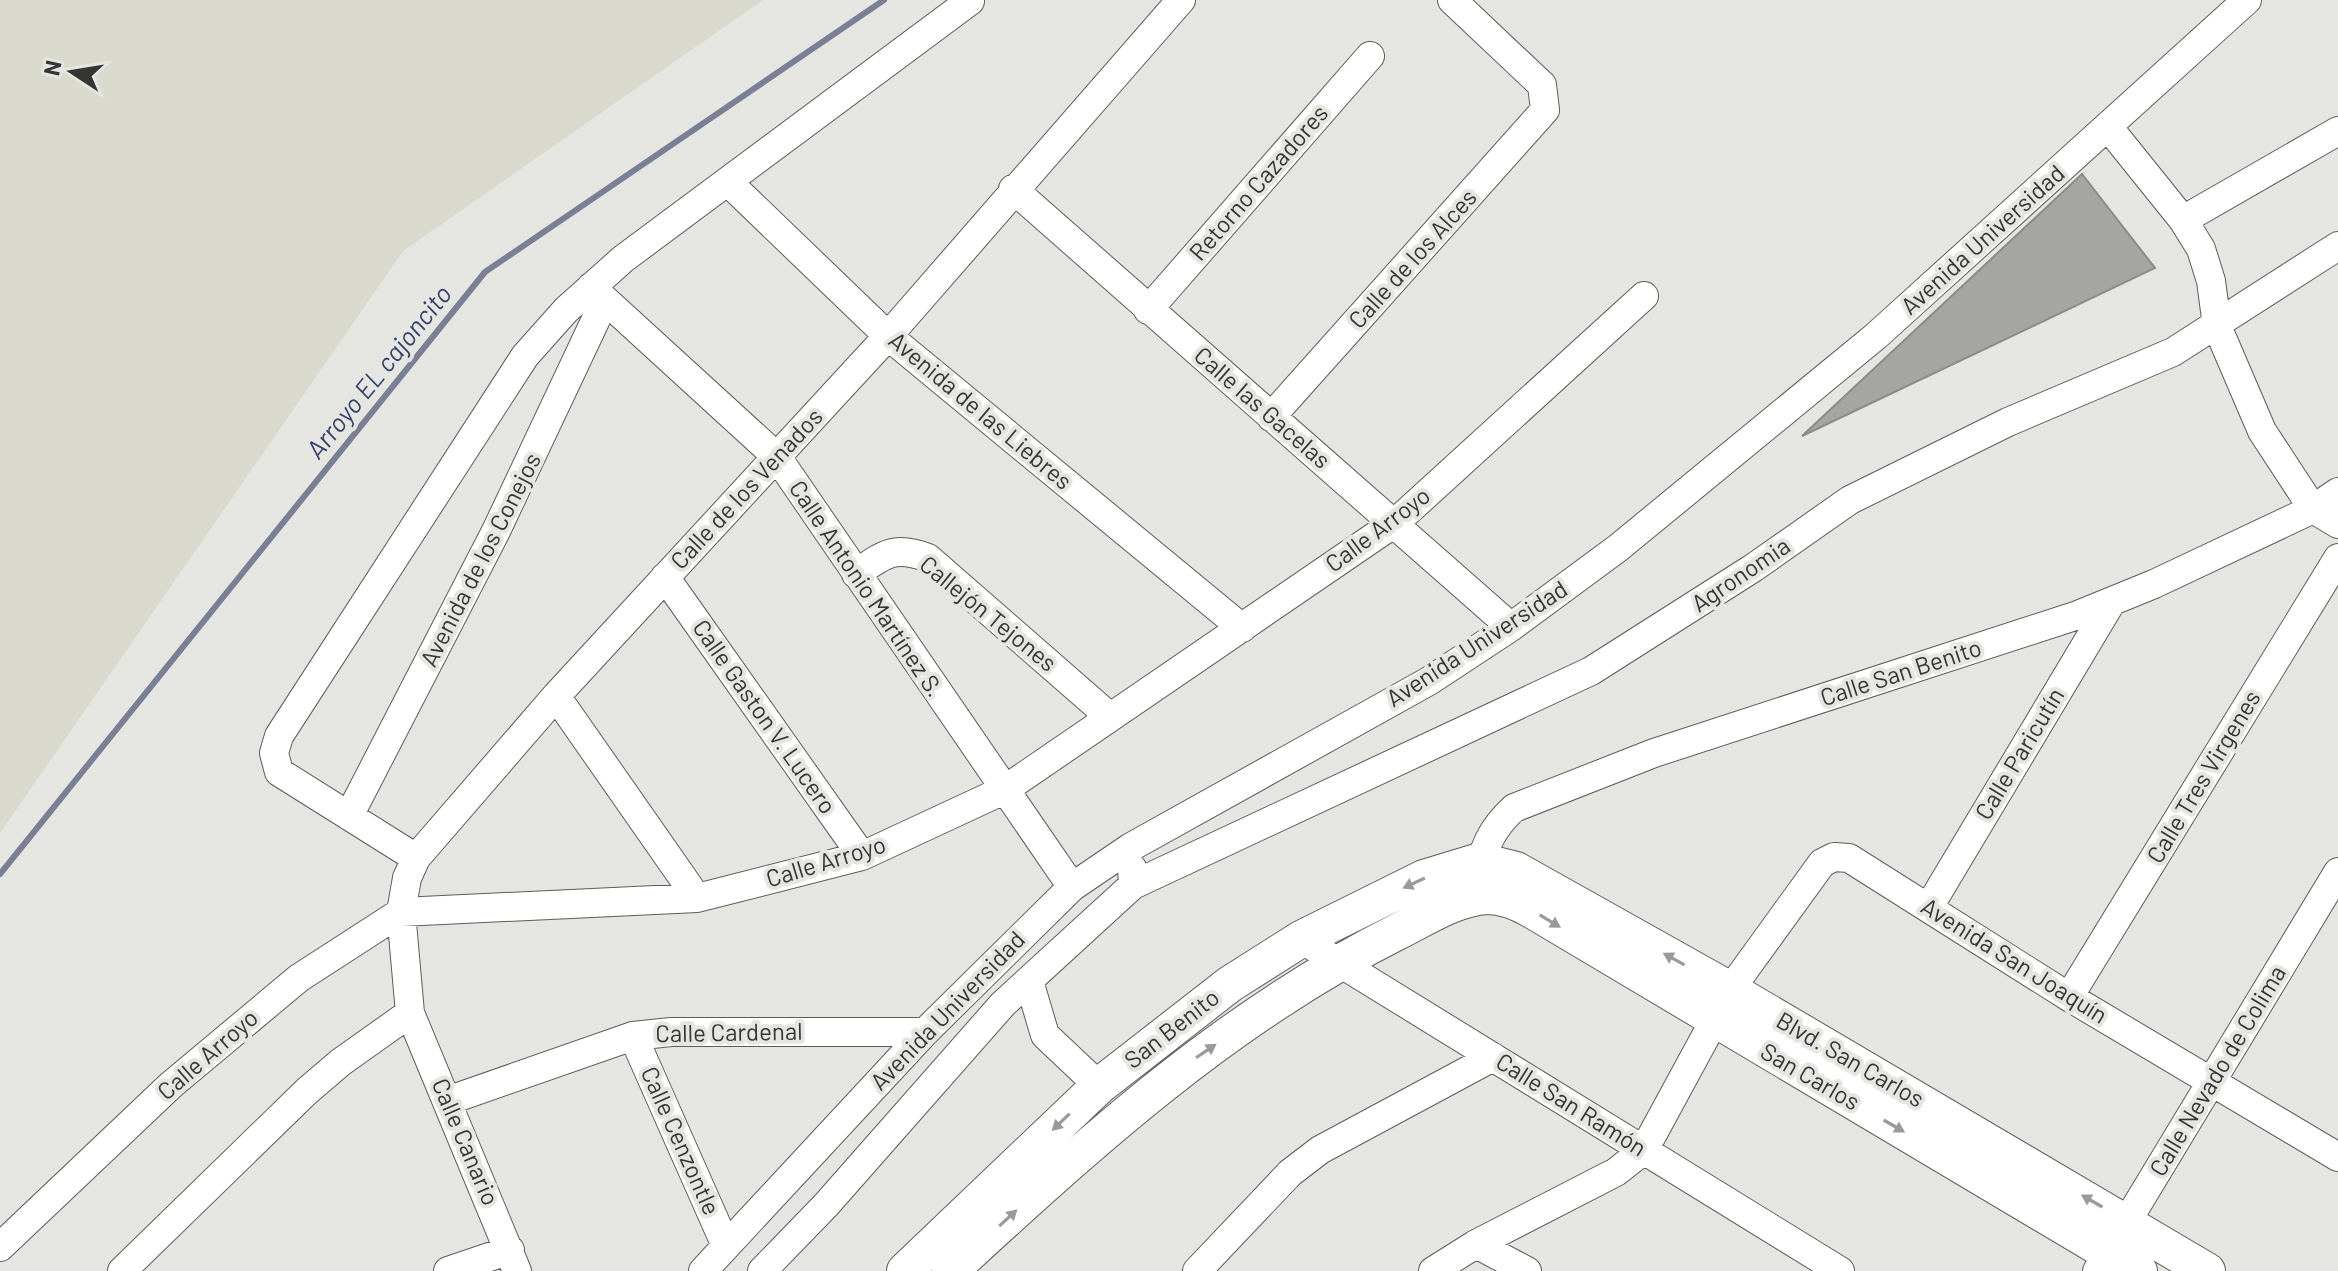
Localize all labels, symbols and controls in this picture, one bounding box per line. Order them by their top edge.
north arrow [32,32,112,112]
text: N [37,58,66,77]
street label: Retorno Cazadores [1182,98,1333,266]
street label: Avenida Universidad [1894,158,2070,320]
street label: Calle de los Alces [1342,182,1482,334]
water label: Arroyo EL cajoncito [299,278,457,464]
street label: Avenida de las Liebres [884,325,1078,495]
street label: Calle las Gacelas [1189,340,1337,474]
street label: Calle de los Venados [664,401,828,575]
street label: Avenida de los Conejos [413,447,546,671]
street label: Calle Antonio Martínez S. [784,474,951,702]
street label: Calle Arroyo [1319,480,1435,578]
street label: Agronomia [1685,530,1795,617]
street label: Callejón Tejones [915,549,1063,677]
street label: Avenida Universidad [1380,573,1572,712]
street label: Calle Gaston V. Lucero [687,613,843,819]
street label: Calle San Benito [1816,632,1985,711]
street label: Calle Paricutín [1968,682,2069,824]
street label: Calle Tres Virgenes [2140,685,2266,868]
street label: Calle Arroyo [762,829,889,892]
one-way arrow [1402,876,1426,890]
street label: Avenida San Joaquín [1916,891,2113,1029]
one-way arrow [1539,913,1561,927]
street label: Avenida Universidad [864,924,1030,1096]
one-way arrow [1662,952,1685,965]
street label: Calle Nevado de Colima [2142,960,2291,1181]
street label: San Benito [1118,982,1224,1074]
street label: Calle Arroyo [151,1002,263,1105]
street label: Blvd. San Carlos [1771,1006,1929,1114]
street label: Calle Cardenal [655,1016,803,1047]
street label: San Carlos [1755,1037,1865,1117]
one-way arrow [1196,1043,1217,1058]
street label: Calle San Ramón [1491,1046,1652,1162]
street label: Calle Cenzontle [636,1062,727,1219]
street label: Calle Canario [427,1074,506,1209]
one-way arrow [1052,1112,1071,1130]
one-way arrow [1882,1119,1905,1133]
one-way arrow [2081,1194,2103,1208]
one-way arrow [998,1209,1017,1227]

